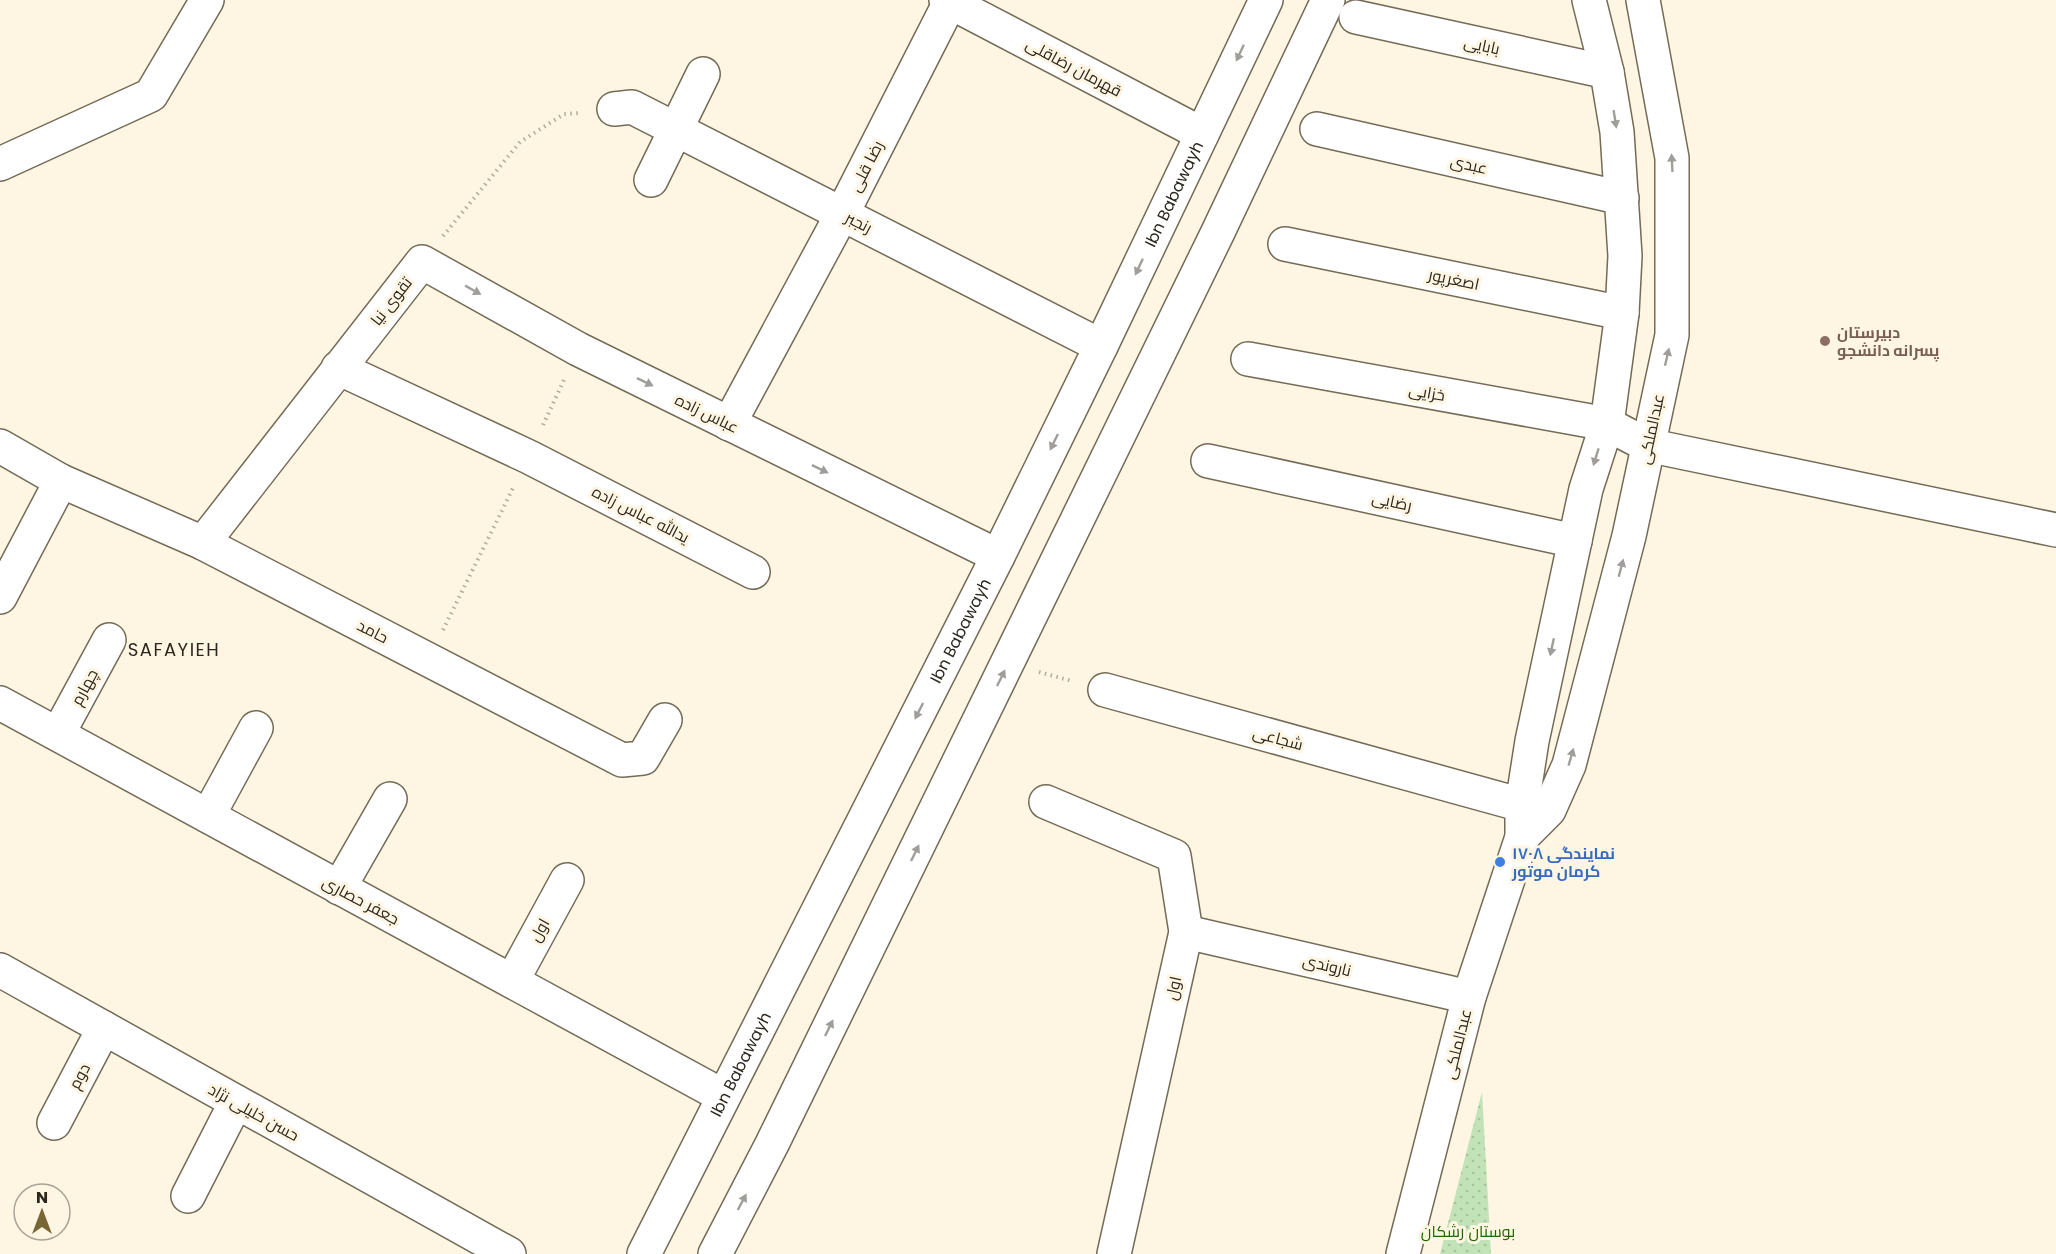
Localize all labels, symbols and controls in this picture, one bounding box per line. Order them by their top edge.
street label: بابایی [1462,30,1502,61]
street label: قهرمان رضاقلی [1022,32,1126,102]
one-way arrow [1236,44,1245,61]
one-way arrow [1610,109,1619,128]
street label: رضا قلی [844,136,889,196]
street label: Ibn Babawayh [1139,137,1209,251]
street label: عبدی [1448,149,1490,180]
one-way arrow [1667,153,1676,172]
street label: رنجبر [840,205,876,239]
one-way arrow [1134,258,1143,275]
street label: اصغرپور [1425,263,1481,296]
street label: تقوی نیا [365,272,418,330]
one-way arrow [465,285,482,295]
place label: دبیرستان پسرانه دانشجو [1837,321,1940,362]
marker: دبیرستان پسرانه دانشجو [1818,334,1832,348]
one-way arrow [1663,347,1672,366]
one-way arrow [636,378,653,387]
street label: خزایی [1407,378,1447,407]
street label: عباس زاده [671,388,742,439]
street label: عبدالملکی [1633,392,1670,467]
one-way arrow [1049,434,1058,451]
one-way arrow [1591,449,1600,467]
one-way arrow [811,464,828,473]
street label: یدالله عباس زاده [588,480,694,549]
street label: رضایی [1370,486,1414,517]
one-way arrow [1616,559,1626,577]
street label: Ibn Babawayh [924,574,997,687]
street label: حامد [353,614,392,649]
district label: SAFAYIEH [128,637,220,662]
one-way arrow [1547,638,1557,657]
street label: چهارم [65,665,104,710]
one-way arrow [996,669,1005,686]
one-way arrow [914,702,924,719]
street label: شجاعی [1250,721,1306,756]
one-way arrow [1567,748,1576,766]
place label: نمایندگی ۱۷۰۸ کرمان موتور [1511,842,1615,883]
one-way arrow [910,844,919,861]
marker: نمایندگی ۱۷۰۸ کرمان موتور [1493,855,1507,869]
street label: جعفر حصاری [318,871,403,930]
street label: اول [524,914,555,946]
street label: ناروندی [1300,949,1353,982]
street label: اول [1160,974,1187,1002]
street label: عبدالملکی [1438,1006,1477,1082]
street label: Ibn Babawayh [705,1008,777,1121]
one-way arrow [824,1019,834,1036]
street label: دوم [63,1059,96,1093]
street label: حسن خلیلی نژاد [204,1078,303,1147]
north arrow [12,1182,72,1242]
text: N [36,1186,48,1209]
one-way arrow [737,1193,747,1210]
park label: بوستان رشکان [1421,1220,1515,1243]

